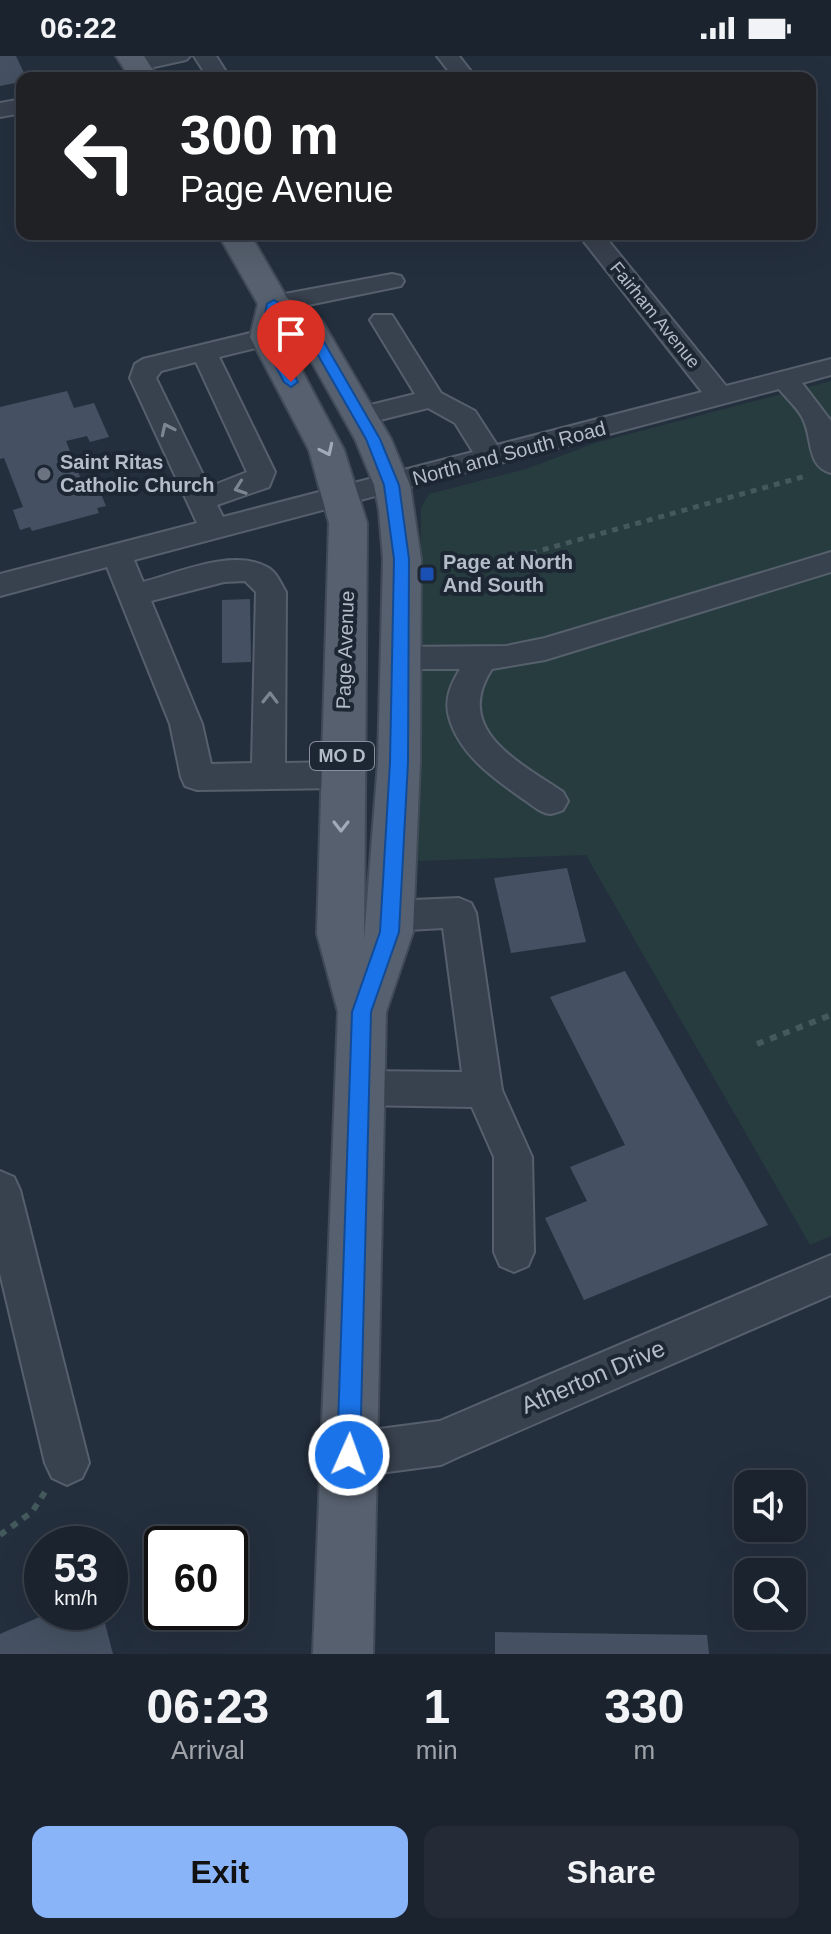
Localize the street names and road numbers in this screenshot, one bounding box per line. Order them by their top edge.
street label: Fairham Avenue [606,258,704,372]
street label: North and South Road [410,417,608,489]
street label: Page Avenue [332,590,358,710]
road number: MO D [310,742,374,770]
street label: Atherton Drive [517,1334,669,1419]

